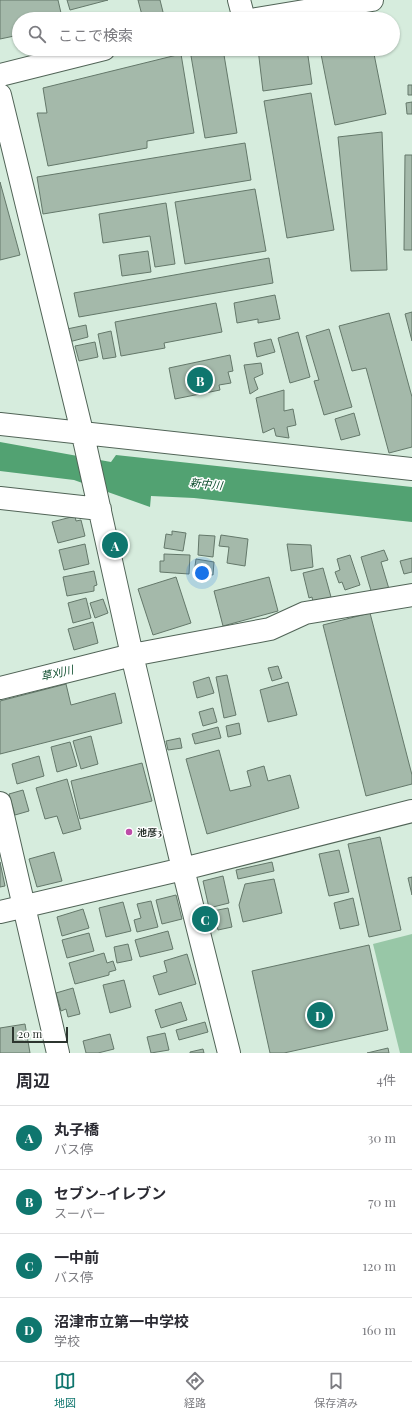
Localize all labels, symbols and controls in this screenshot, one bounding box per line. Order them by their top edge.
search box [12,12,400,56]
icon: search [26,23,48,45]
text: ここで検索 [58,25,133,45]
pin: B [187,365,213,395]
water label: 新中川 [189,474,224,493]
pin: A [102,530,128,560]
your location [192,563,212,583]
water label: 草刈川 [39,661,76,684]
place label: 池彦3 [137,825,162,839]
marker: 池彦3 [124,827,134,837]
pin: C [192,904,218,934]
pin: D [307,1000,333,1030]
scale bar [12,1025,68,1044]
text: 20 m [18,1026,42,1041]
text: 周辺 [16,1069,50,1091]
text: 4件 [377,1071,396,1088]
text: 丸子橋 [54,1119,99,1139]
text: A [25,1129,33,1146]
text: 30 m [368,1129,396,1146]
text: バス停 [54,1140,93,1157]
text: セブン-イレブン [54,1183,166,1203]
text: B [25,1193,33,1210]
text: 70 m [368,1193,396,1210]
text: スーパー [54,1204,106,1221]
text: 一中前 [54,1247,99,1267]
text: C [24,1257,34,1274]
text: 120 m [362,1257,396,1274]
text: バス停 [54,1268,93,1285]
text: 沼津市立第一中学校 [54,1311,189,1331]
text: D [24,1321,34,1338]
text: 160 m [362,1321,396,1338]
text: 学校 [54,1332,80,1349]
tab: 地図 [54,1370,76,1410]
tab: 経路 [184,1370,206,1410]
tab: 保存済み [314,1370,358,1410]

